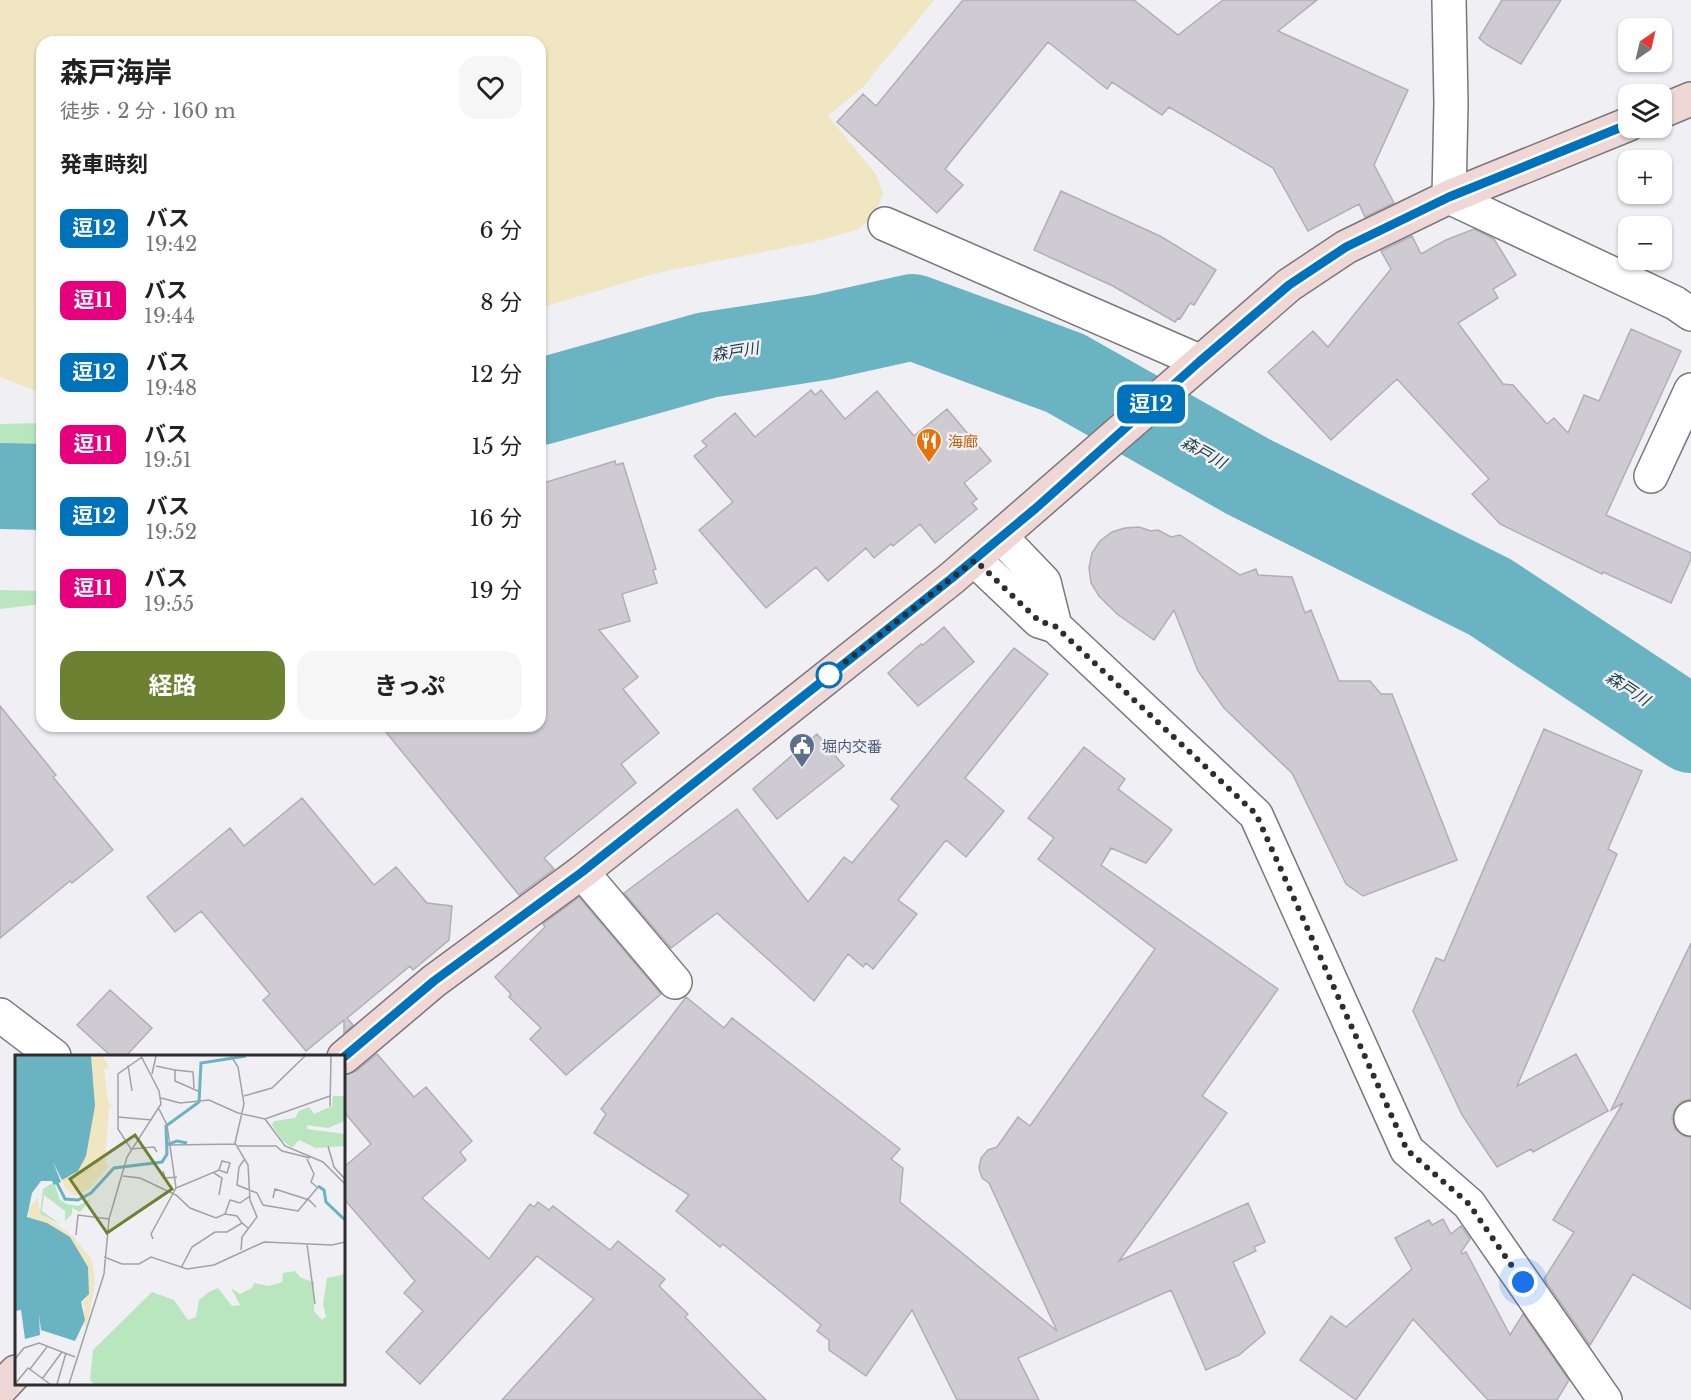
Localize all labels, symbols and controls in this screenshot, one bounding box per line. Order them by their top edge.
north arrow [1618,18,1672,72]
map controls [1618,18,1672,270]
text: 森戸海岸 [60,55,172,90]
button: heart [459,56,522,119]
button: layers [1618,84,1672,138]
text: 徒歩 · 2 分 · 160 m [60,99,236,123]
button: + [1618,150,1672,204]
text: 発車時刻 [60,151,148,178]
text: バス [146,205,190,232]
text: 逗12 [72,215,116,241]
button: − [1618,216,1672,270]
text: 6 分 [480,217,522,244]
text: 19:42 [146,232,197,256]
text: バス [144,277,188,304]
text: 逗11 [73,287,113,313]
text: 8 分 [480,289,522,316]
text: 19:44 [144,304,195,328]
water label: 森戸川 [710,337,762,365]
text: バス [146,349,190,376]
text: 逗12 [72,359,116,385]
text: 12 分 [470,361,522,388]
text: 19:48 [146,376,197,400]
line badge: 逗12 [1116,384,1186,424]
text: 逗12 [1129,391,1173,417]
text: バス [144,421,188,448]
restaurant icon: 海廊 [914,426,944,464]
text: 逗11 [73,431,113,457]
place label: 海廊 [948,432,978,451]
water label: 森戸川 [1178,432,1232,473]
text: 15 分 [471,433,522,460]
text: 19:51 [144,448,192,472]
text: バス [146,493,190,520]
text: 逗12 [72,503,116,529]
text: 16 分 [470,505,522,532]
text: 19:52 [146,520,197,544]
text: バス [144,565,188,592]
text: 逗11 [73,575,113,601]
text: 19 分 [470,577,522,604]
text: 19:55 [144,592,194,616]
button: 経路 [60,651,285,720]
button: きっぷ [297,651,522,720]
unlabelled marker [816,662,842,688]
water label: 森戸川 [1602,667,1655,711]
public building icon: 堀内交番 [787,731,817,769]
place label: 堀内交番 [822,737,882,756]
inset map [15,1055,345,1385]
your location [1508,1267,1538,1297]

